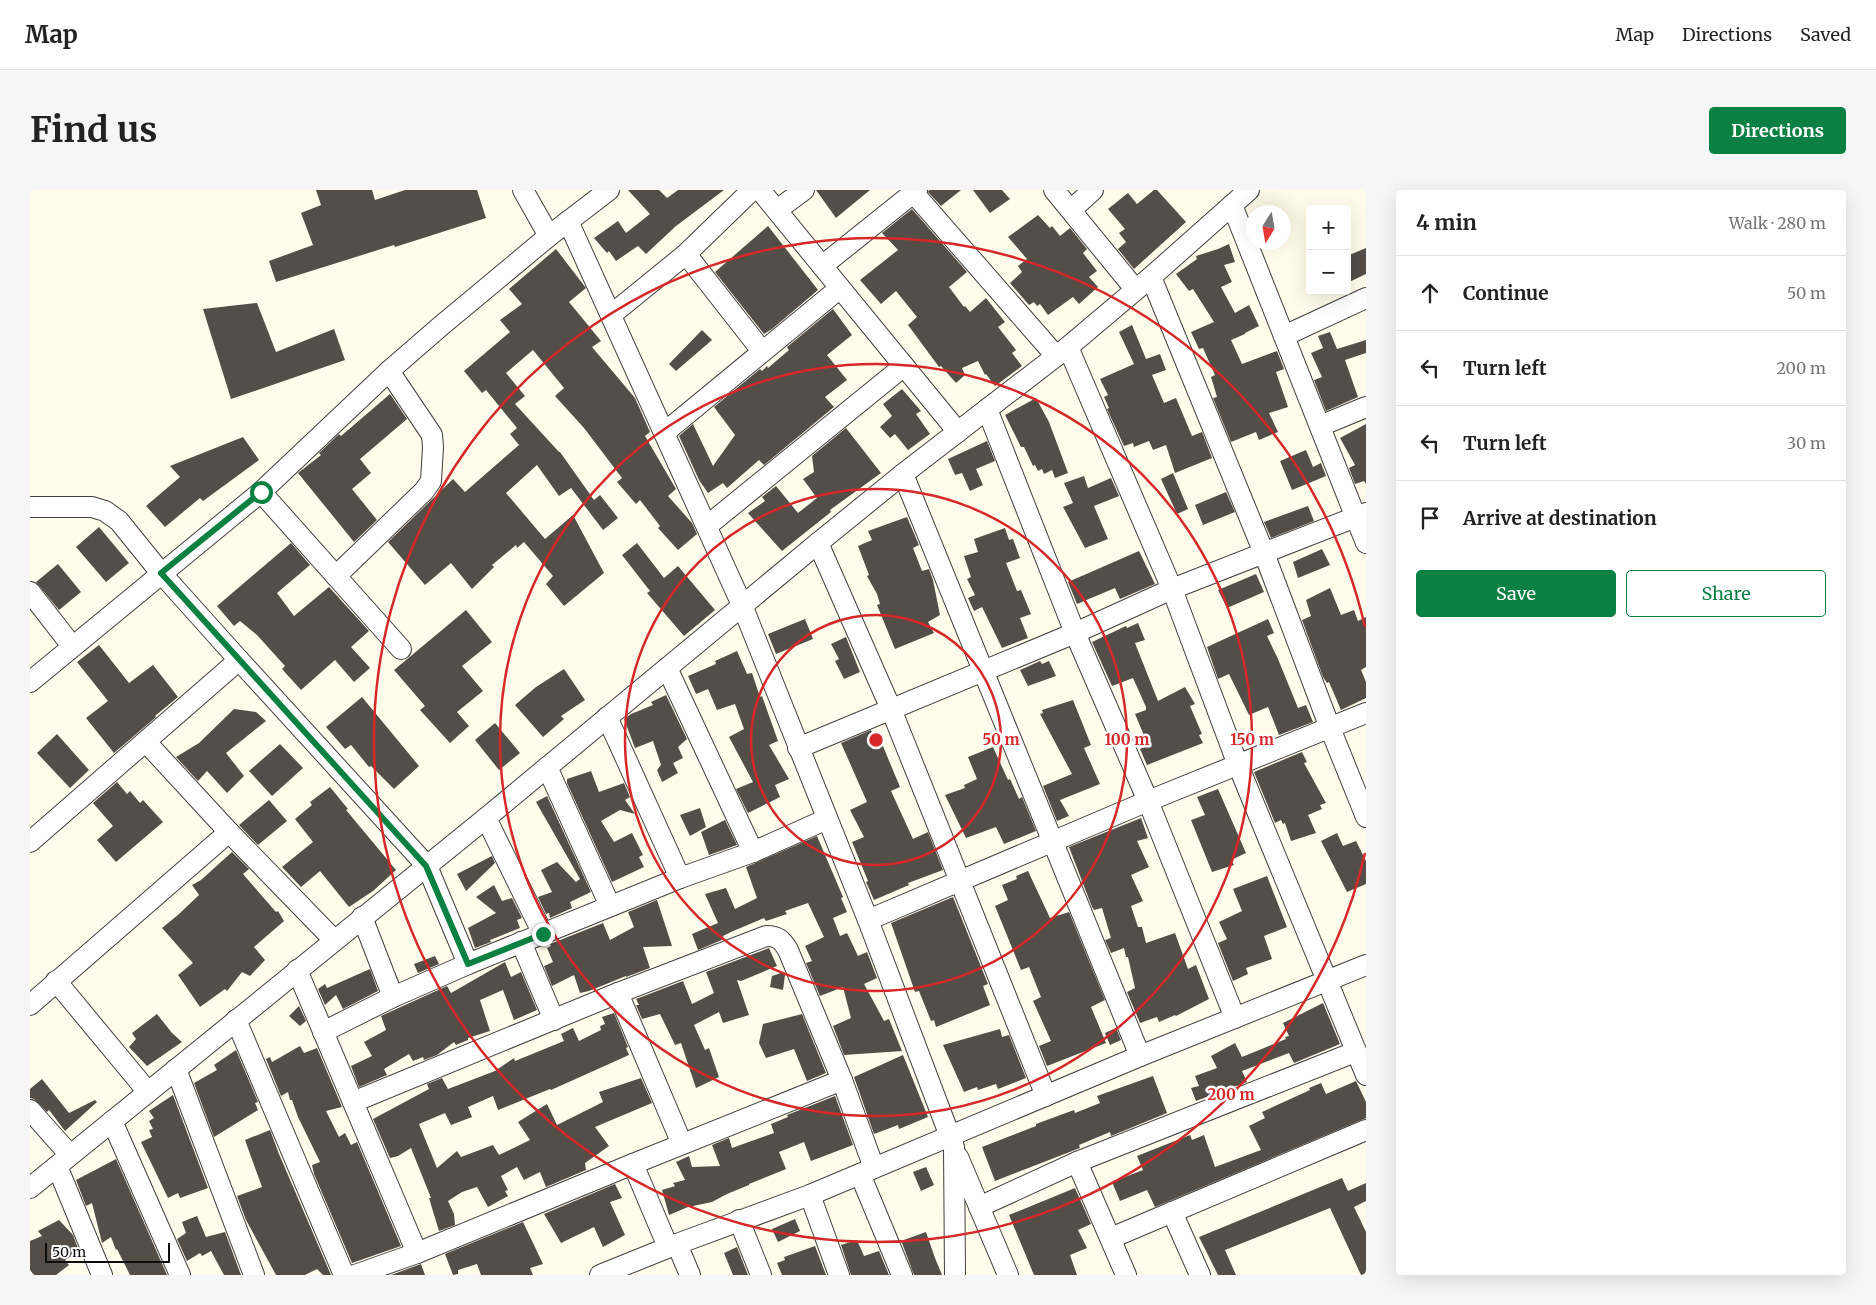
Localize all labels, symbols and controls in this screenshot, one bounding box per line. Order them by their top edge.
text: Map [25,19,78,50]
text: Map [1616,23,1654,46]
text: Directions [1682,23,1772,46]
text: Saved [1800,23,1851,46]
button: Directions [1709,107,1846,154]
text: Find us [30,108,157,152]
north arrow [1246,205,1291,250]
map controls [1306,205,1351,295]
button: + [1306,205,1351,250]
text: 4 min [1416,209,1477,236]
text: Walk · 280 m [1729,213,1826,233]
button: − [1306,250,1351,295]
icon: ahead [1416,279,1444,307]
text: Continue [1463,281,1549,305]
text: 50 m [1787,283,1826,303]
icon: left [1416,354,1444,382]
text: Turn left [1463,356,1547,380]
text: 200 m [1776,358,1826,378]
icon: left [1416,429,1444,457]
text: Turn left [1463,431,1547,455]
text: 30 m [1787,433,1826,453]
route start [250,481,273,504]
icon: arrive [1416,504,1444,532]
text: Arrive at destination [1463,506,1657,530]
button: Save [1416,570,1616,617]
button: Share [1626,570,1826,617]
text: 50 m [982,730,1020,749]
text: 100 m [1105,730,1149,749]
text: 150 m [1230,730,1274,749]
centre of rings [867,731,885,749]
route end [532,923,555,946]
text: 200 m [1207,1085,1255,1104]
scale bar [45,1240,170,1263]
text: 50 m [52,1243,86,1261]

